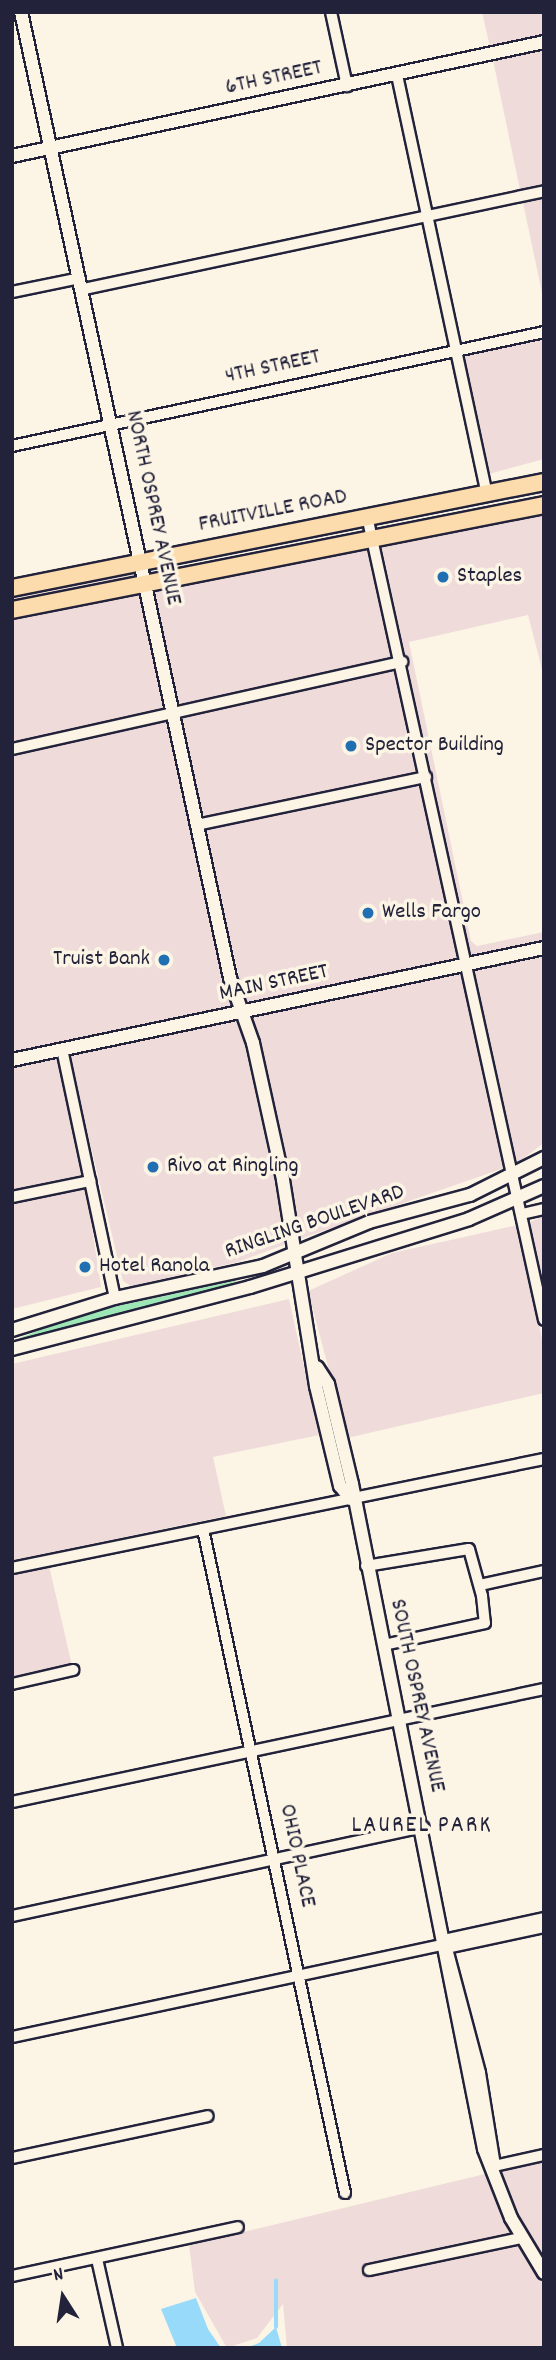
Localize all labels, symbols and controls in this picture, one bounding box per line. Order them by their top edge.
street label: 6TH STREET [223,55,325,103]
street label: 4TH STREET [223,344,323,392]
street label: NORTH OSPREY AVENUE [118,408,186,608]
street label: FRUITVILLE ROAD [197,484,349,540]
place label: Staples [457,563,522,591]
marker: Staples [435,569,451,585]
place label: Spector Building [365,732,504,760]
marker: Spector Building [343,738,359,754]
place label: Wells Fargo [382,899,481,927]
marker: Wells Fargo [360,905,376,921]
place label: Truist Bank [53,946,150,974]
marker: Truist Bank [156,952,172,968]
street label: MAIN STREET [217,959,331,1009]
place label: Rivo at Ringling [167,1153,299,1181]
marker: Rivo at Ringling [145,1159,161,1175]
street label: RINGLING BOULEVARD [222,1179,408,1267]
place label: Hotel Ranola [99,1253,209,1281]
marker: Hotel Ranola [77,1259,93,1275]
street label: SOUTH OSPREY AVENUE [382,1597,450,1795]
street label: OHIO PLACE [272,1802,320,1910]
district label: LAUREL PARK [353,1813,491,1841]
north arrow [28,2262,98,2332]
text: N [51,2262,66,2290]

